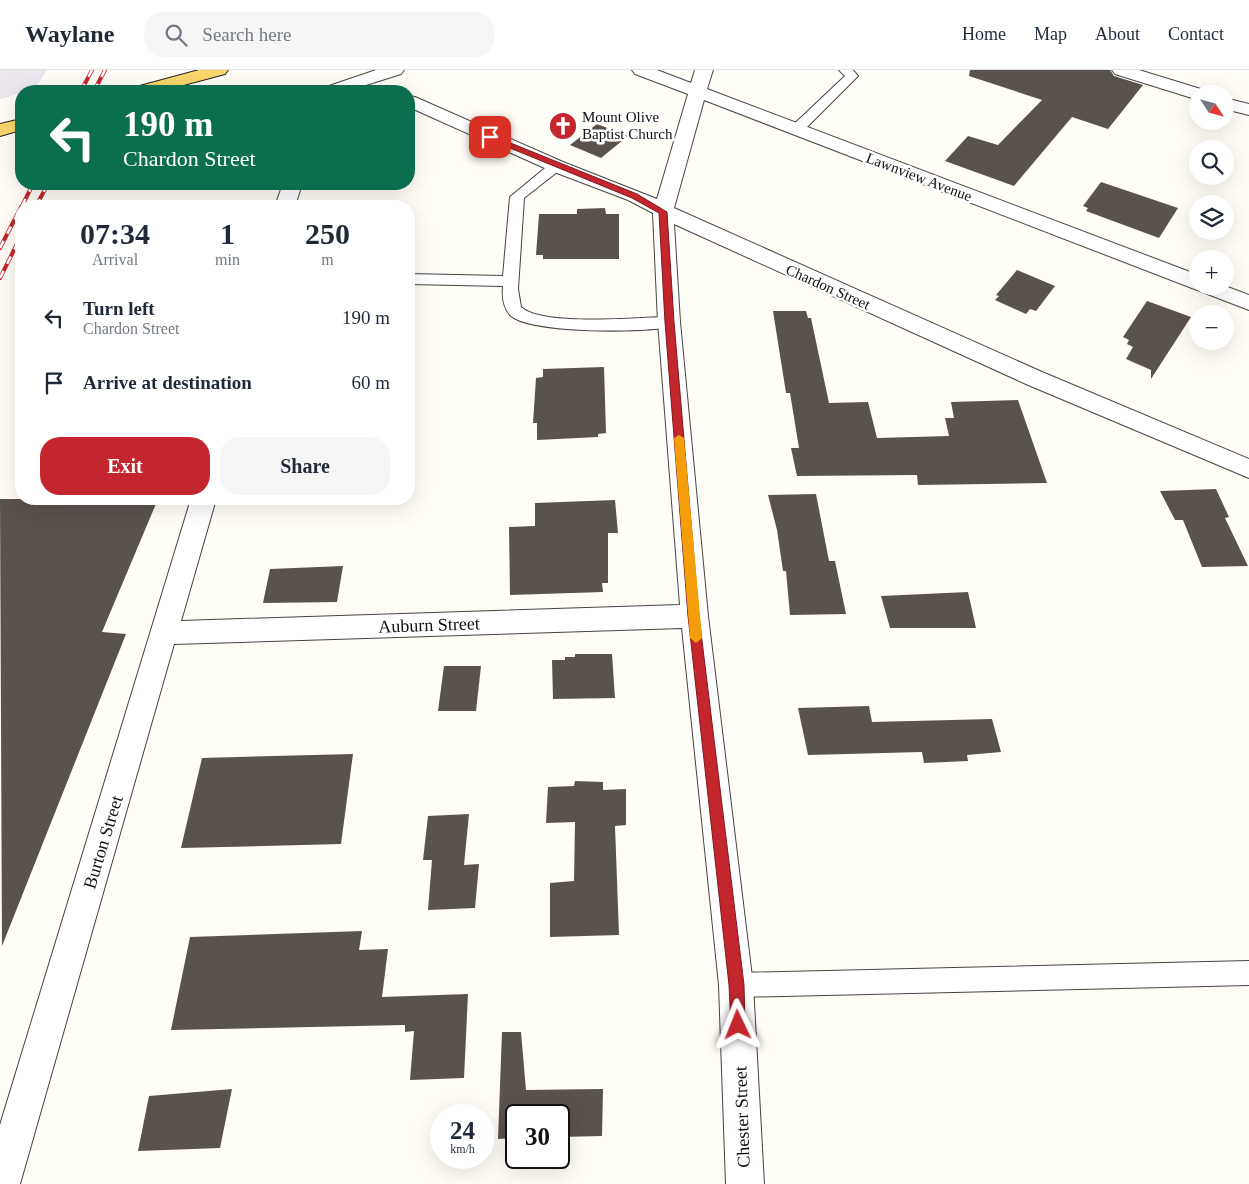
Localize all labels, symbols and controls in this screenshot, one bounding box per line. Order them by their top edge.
search box [144,12,494,57]
text: Waylane [25,21,114,47]
icon: search [162,21,190,49]
text: Search here [202,24,291,45]
text: Home [962,24,1006,44]
text: Map [1034,24,1067,44]
text: About [1095,24,1140,44]
text: Contact [1168,24,1224,44]
north arrow [1189,85,1234,130]
map controls [1189,85,1234,350]
icon: left [40,105,105,170]
text: 190 m [123,105,213,144]
place label: Mount Olive Baptist Church [582,109,673,142]
church icon: Mount Olive Baptist Church [548,111,578,141]
pin [469,116,511,158]
icon: arrive [476,123,504,151]
button: search [1189,140,1234,185]
text: Chardon Street [123,146,256,171]
street label: Lawnview Avenue [864,150,974,205]
button: layers [1189,195,1234,240]
text: 07:34 [80,217,150,250]
text: 1 [220,217,235,250]
text: 250 [305,217,350,250]
button: + [1189,250,1234,295]
text: Arrival [92,251,138,268]
text: min [215,251,240,268]
text: m [321,251,334,268]
street label: Chardon Street [783,261,873,313]
text: Turn left [83,298,155,319]
icon: left [40,304,68,332]
button: − [1189,305,1234,350]
text: 190 m [342,307,390,328]
text: Chardon Street [83,320,179,337]
icon: arrive [40,369,68,397]
text: Arrive at destination [83,372,252,393]
text: 60 m [351,372,390,393]
button: Exit [40,437,210,495]
button: Share [220,437,390,495]
street label: Auburn Street [378,613,480,637]
street label: Burton Street [79,793,127,891]
position arrow [711,998,763,1050]
street label: Chester Street [730,1066,754,1168]
speed limit sign: 30 [505,1104,570,1169]
text: 24 [450,1117,475,1144]
text: km/h [450,1142,475,1156]

